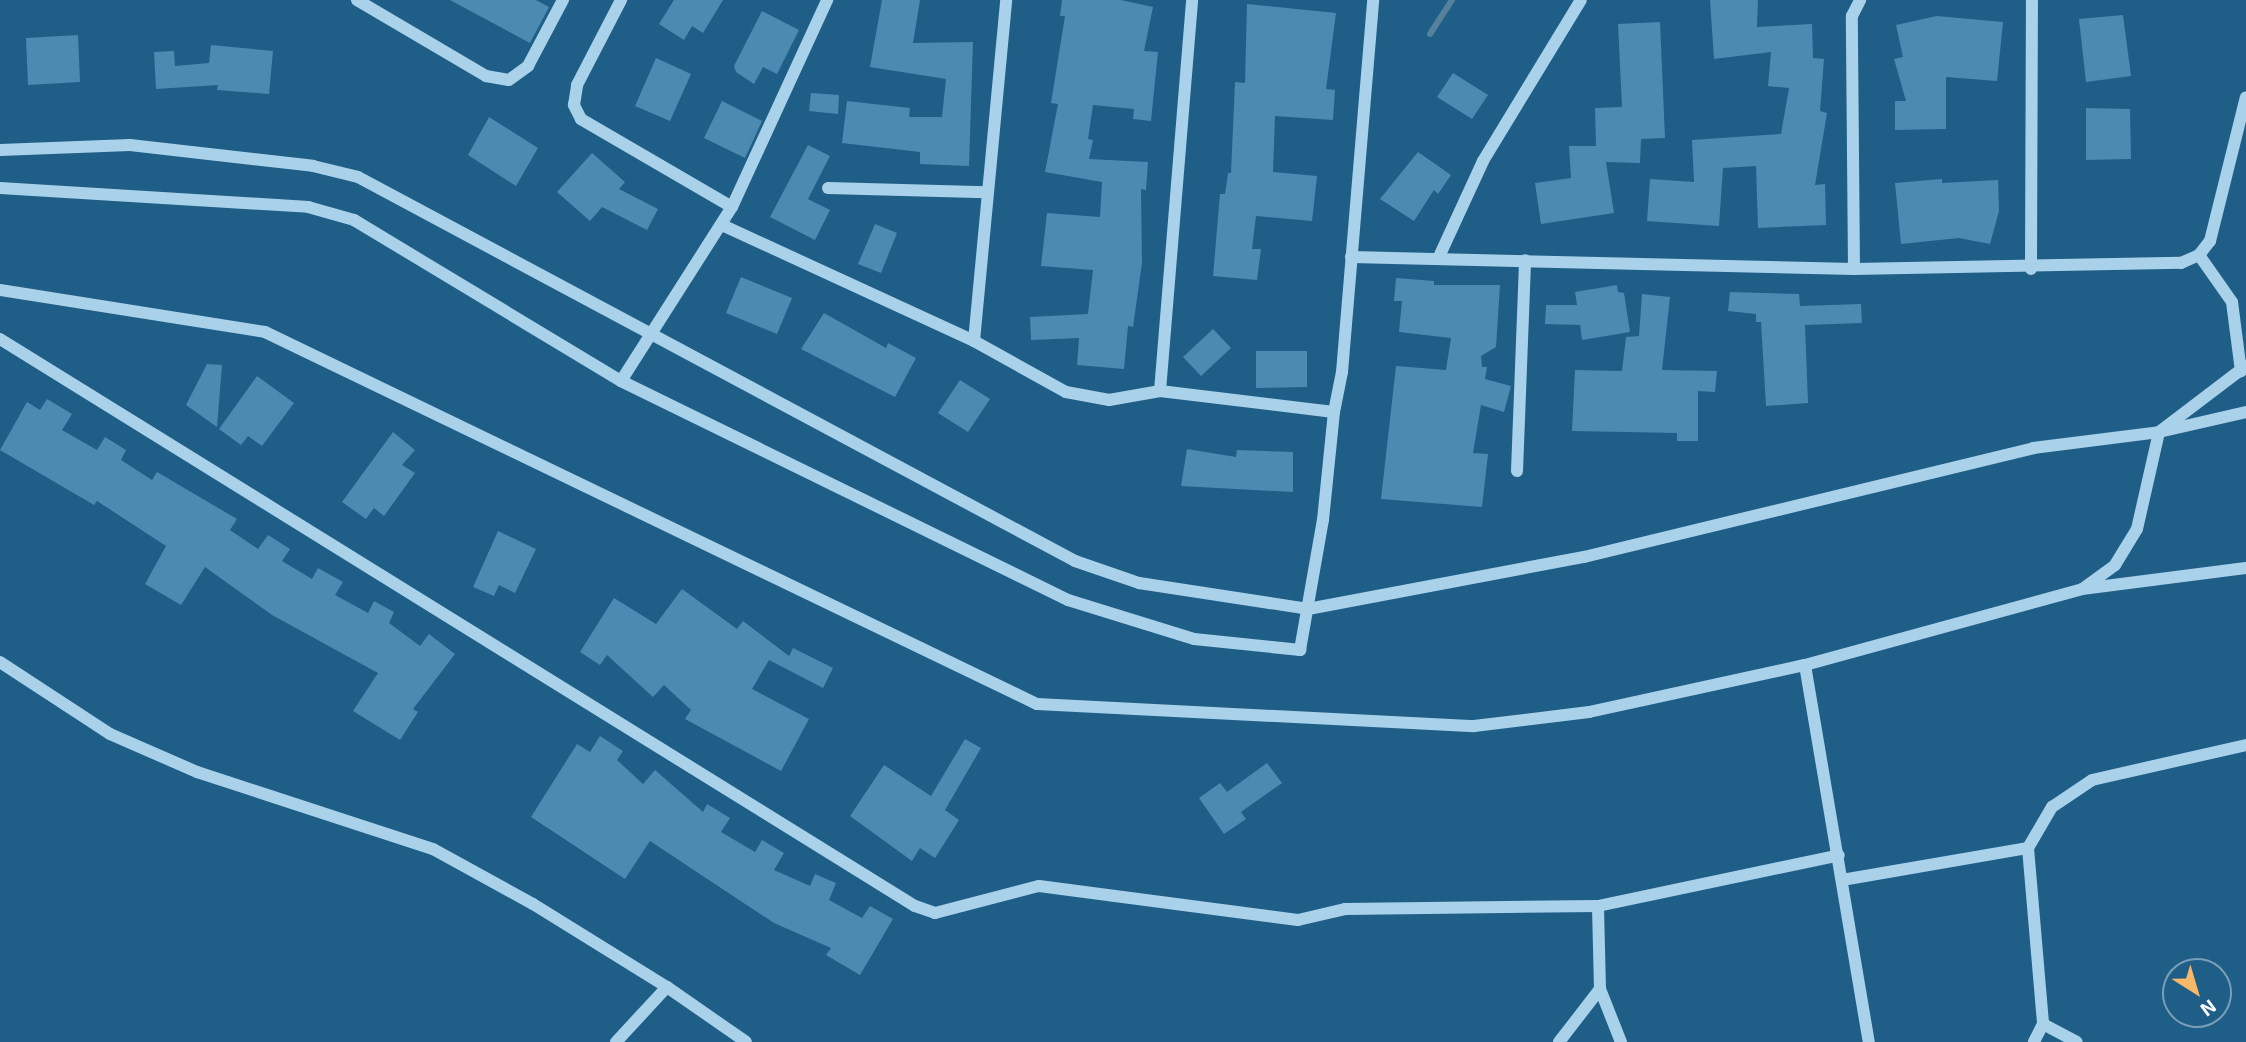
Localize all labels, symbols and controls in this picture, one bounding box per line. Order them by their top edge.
north arrow [2162,958,2232,1028]
text: N [2196,995,2221,1022]

